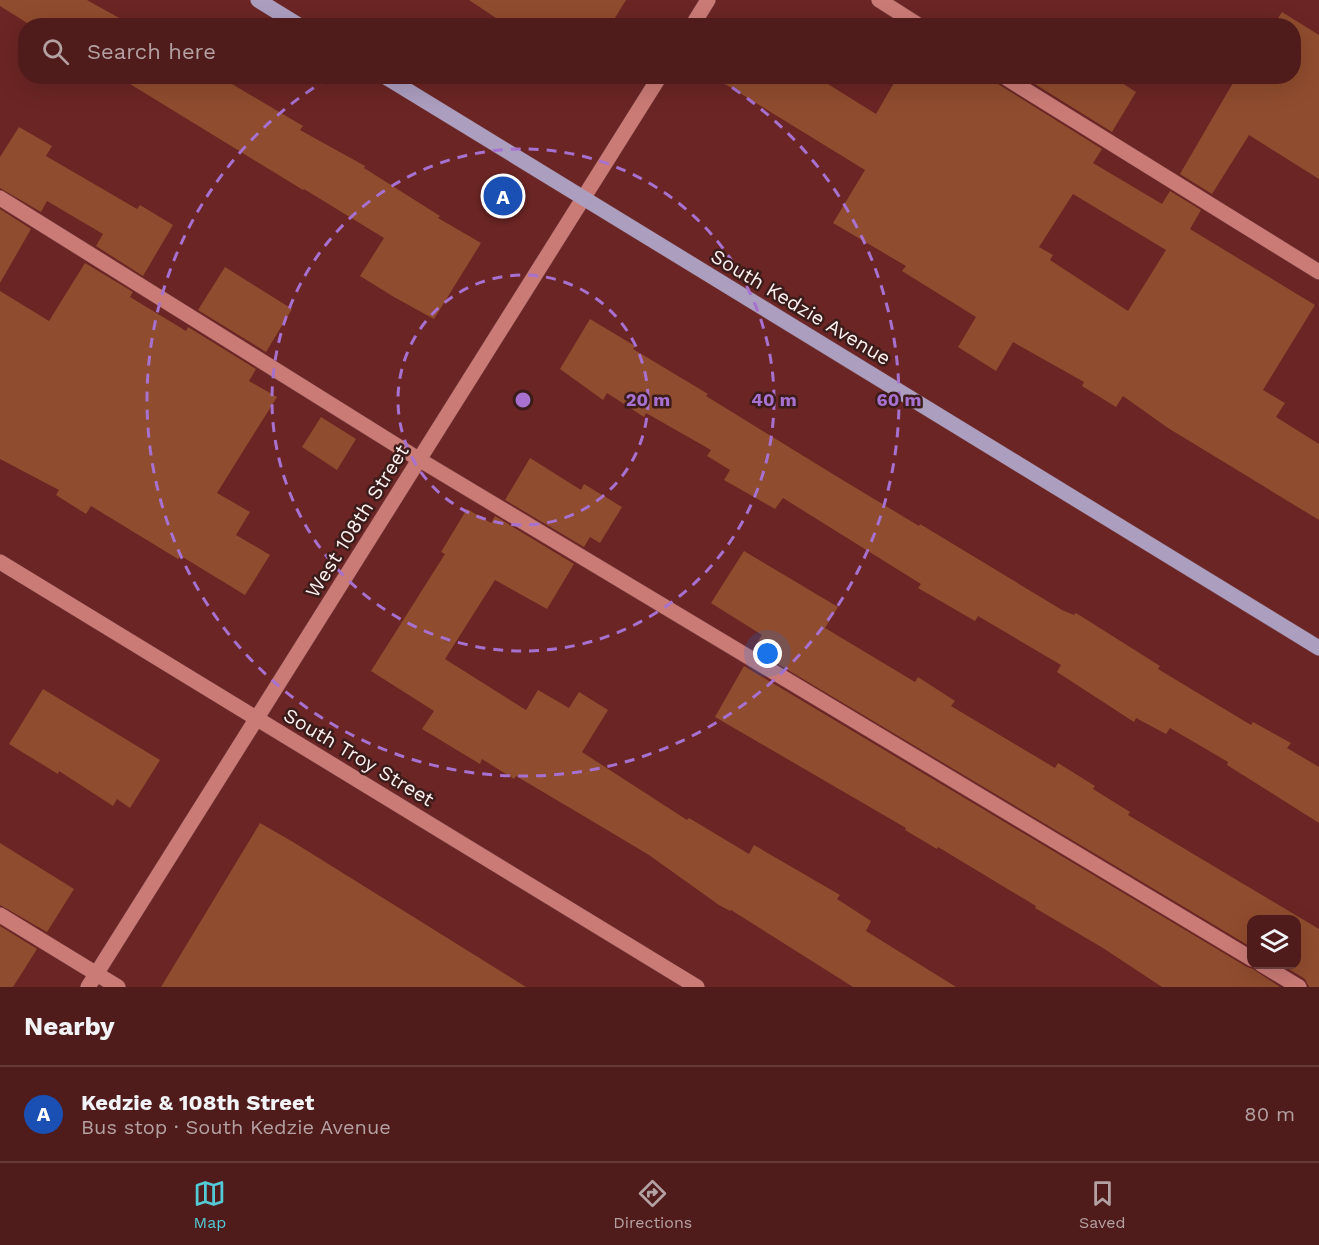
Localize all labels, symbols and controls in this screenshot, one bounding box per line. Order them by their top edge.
search box [18,18,1301,84]
icon: search [39,35,72,68]
text: Search here [87,39,216,64]
pin: A [484,174,522,218]
street label: South Kedzie Avenue [707,244,895,370]
text: 20 m [626,389,670,410]
text: 40 m [751,389,797,410]
text: 60 m [877,389,921,410]
centre of rings [513,390,533,410]
street label: West 108th Street [300,440,414,602]
your location [753,639,782,668]
street label: South Troy Street [279,703,439,812]
map controls [1247,915,1301,969]
button: layers [1247,915,1301,969]
text: Nearby [24,1011,115,1041]
text: Kedzie & 108th Street [81,1090,314,1115]
text: A [37,1102,50,1126]
text: 80 m [1244,1102,1295,1126]
text: Bus stop · South Kedzie Avenue [81,1115,391,1139]
tab: Map [193,1177,226,1232]
tab: Directions [613,1177,692,1232]
tab: Saved [1079,1177,1126,1232]

